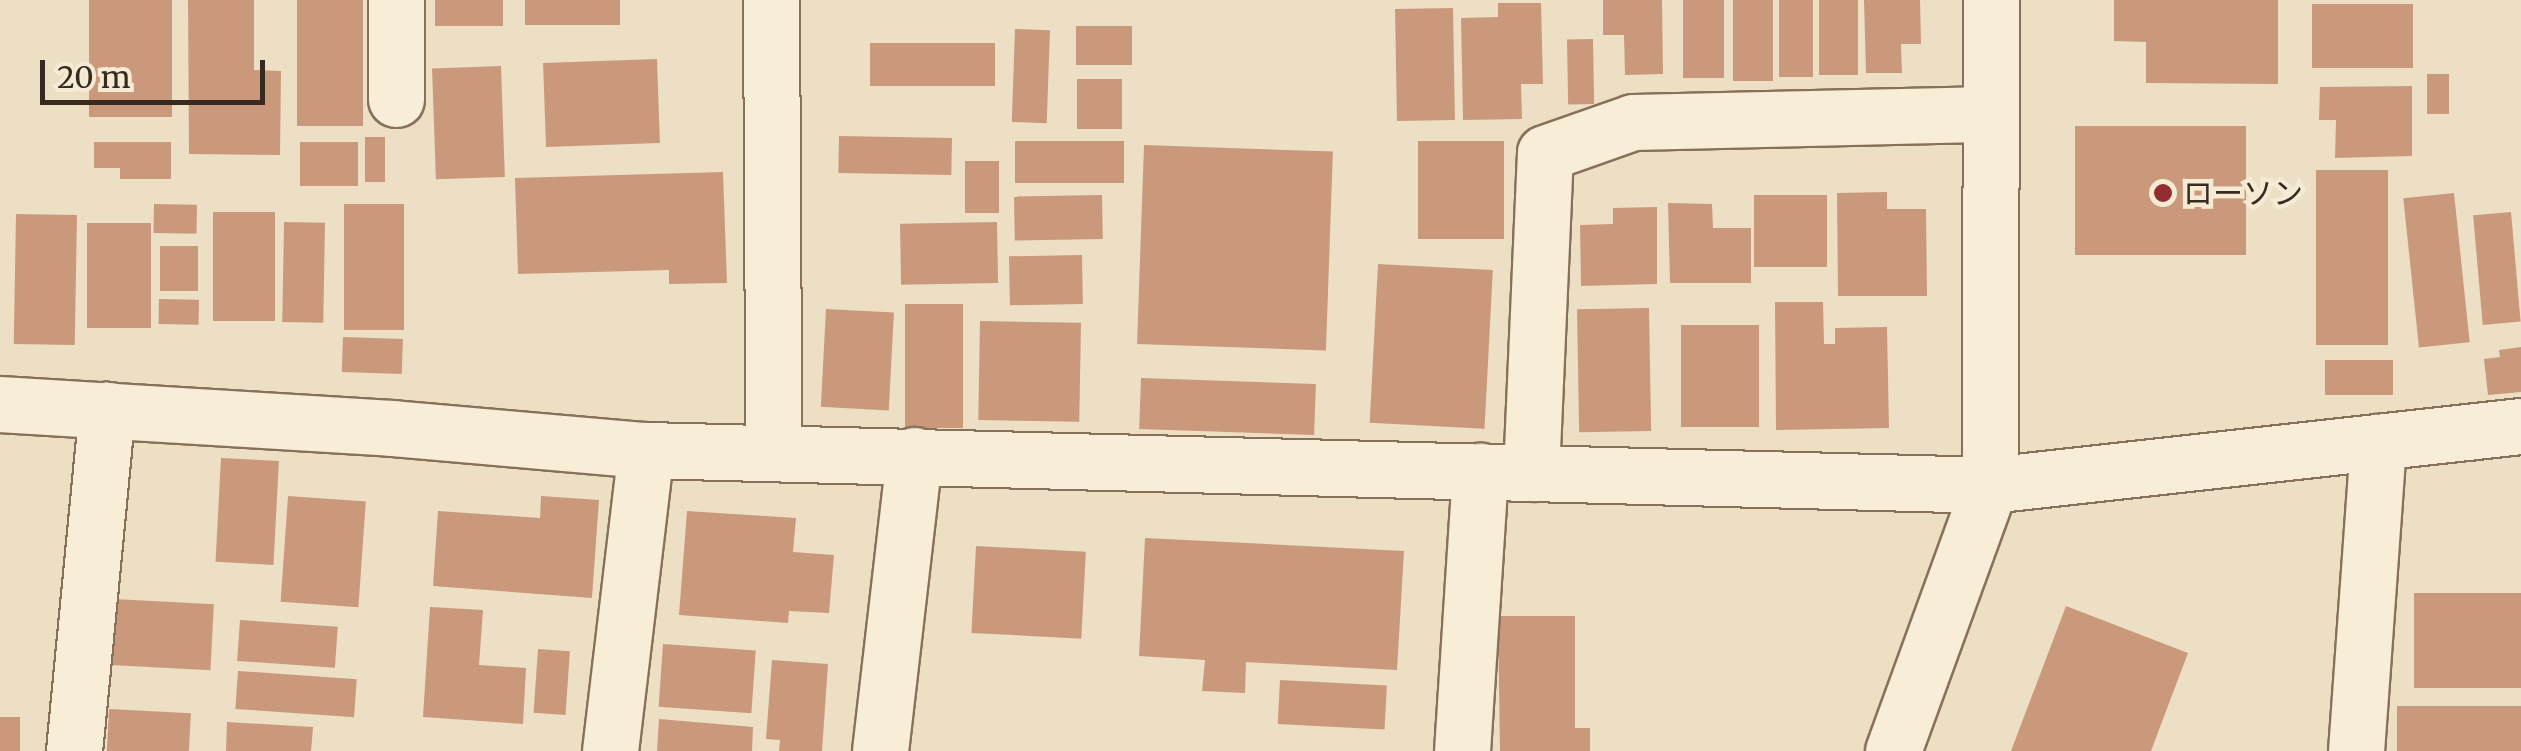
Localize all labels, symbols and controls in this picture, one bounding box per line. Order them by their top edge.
scale bar [45,40,270,102]
text: 20 m [57,58,130,96]
place label: ローソン [2183,175,2303,211]
marker: ローソン [2152,182,2174,204]

